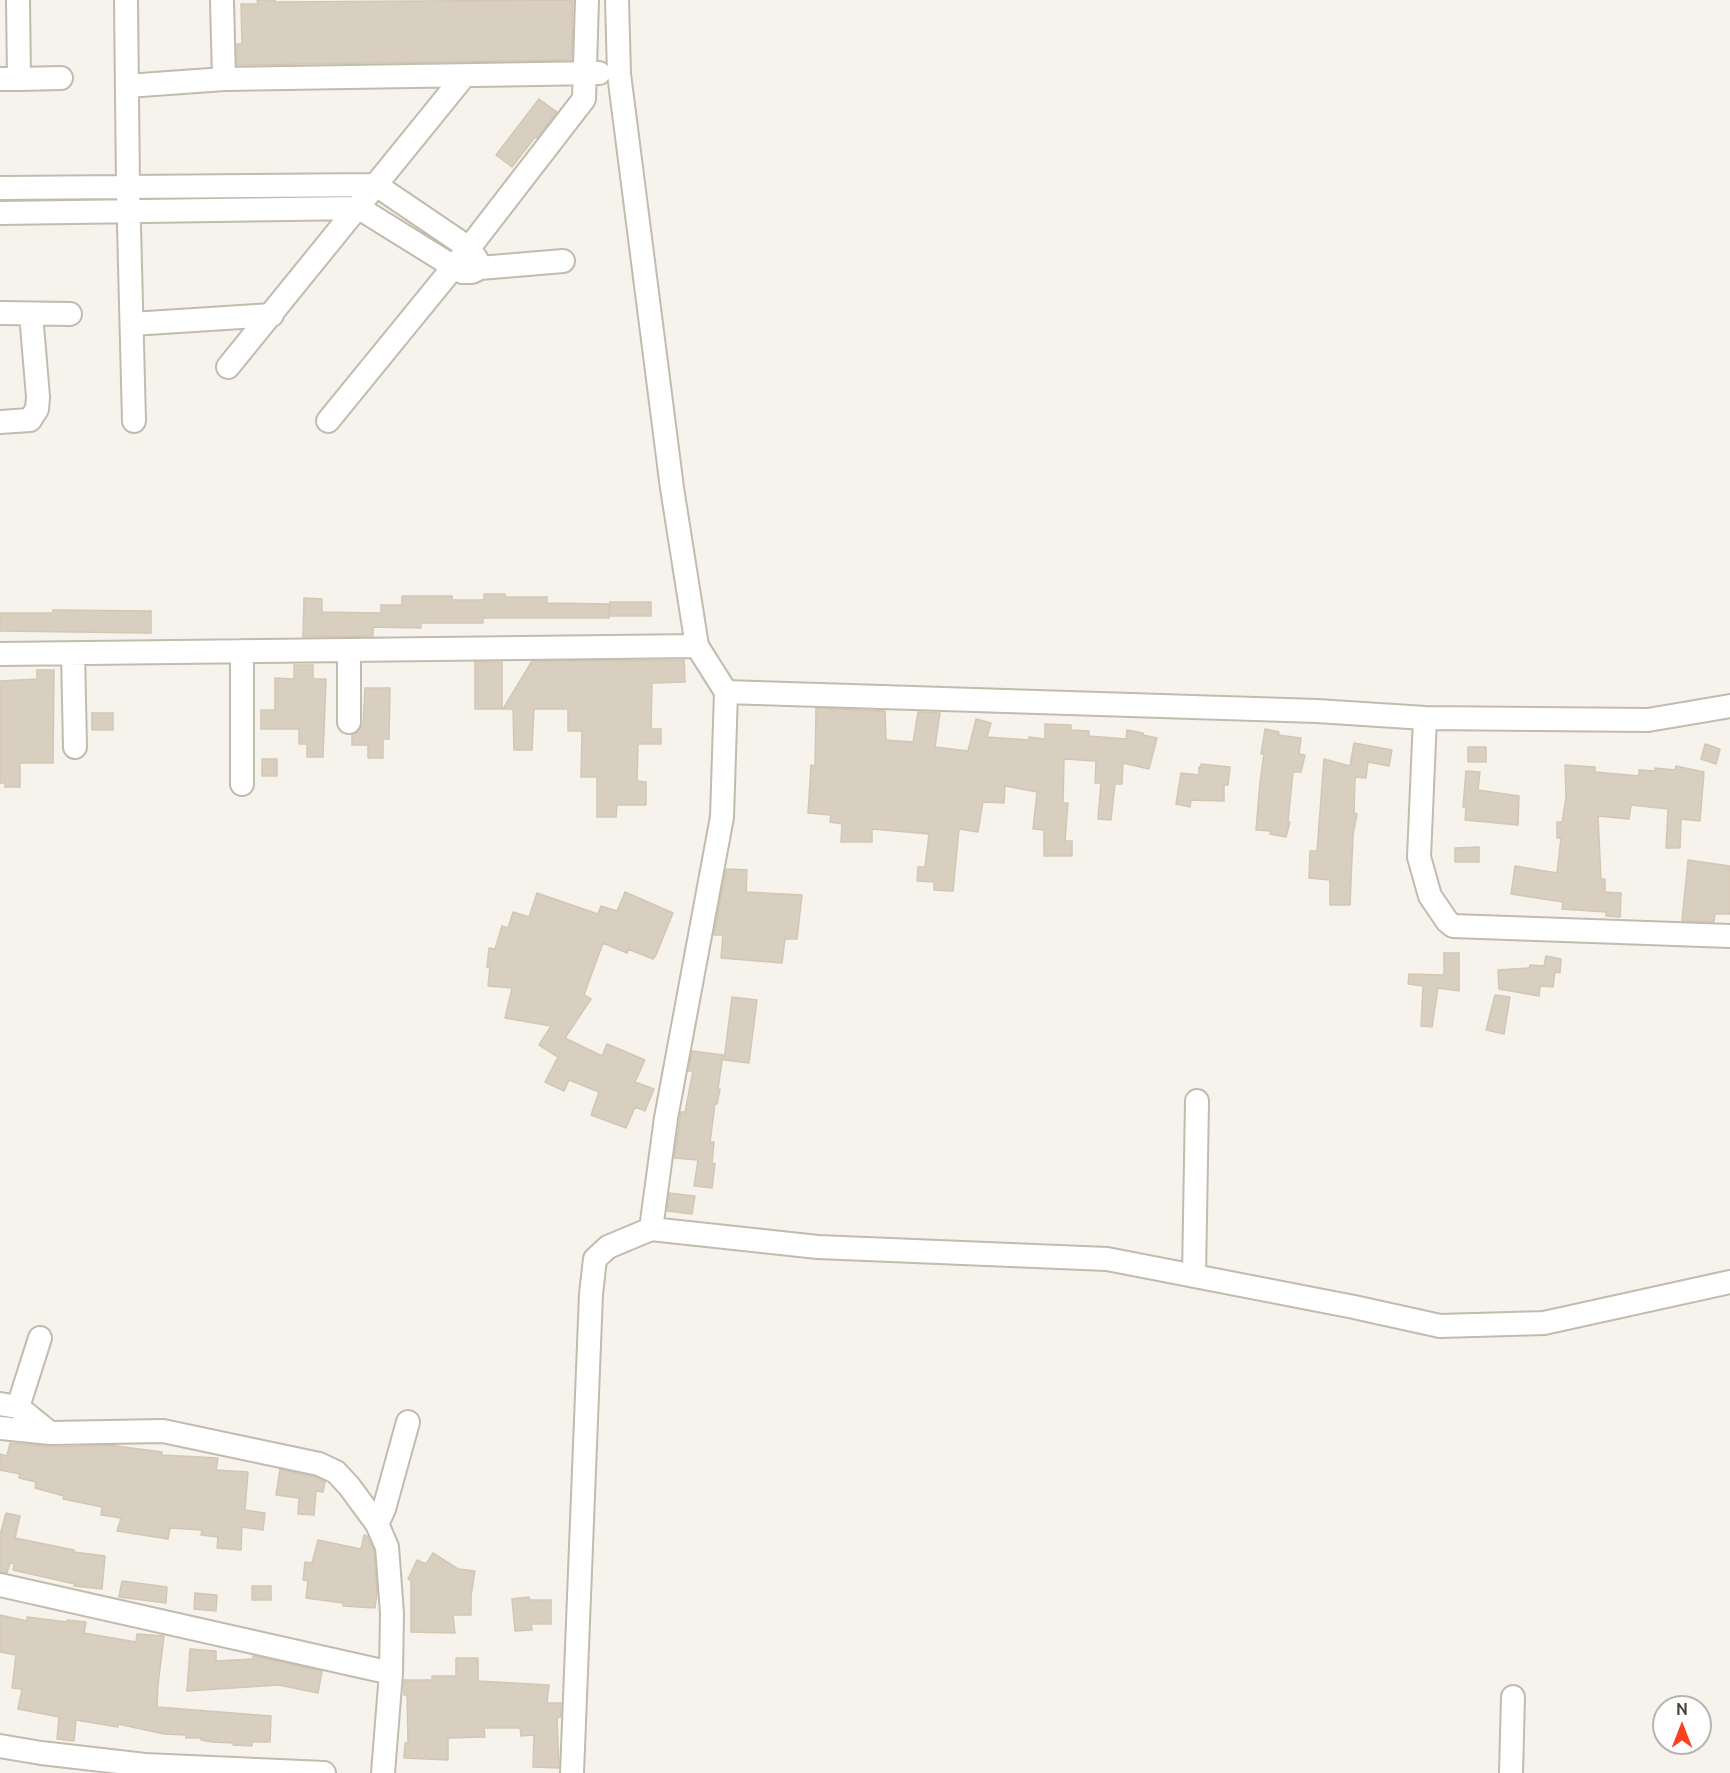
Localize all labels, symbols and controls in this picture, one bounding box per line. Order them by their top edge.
north arrow [1652,1695,1712,1755]
text: N [1676,1700,1688,1718]

